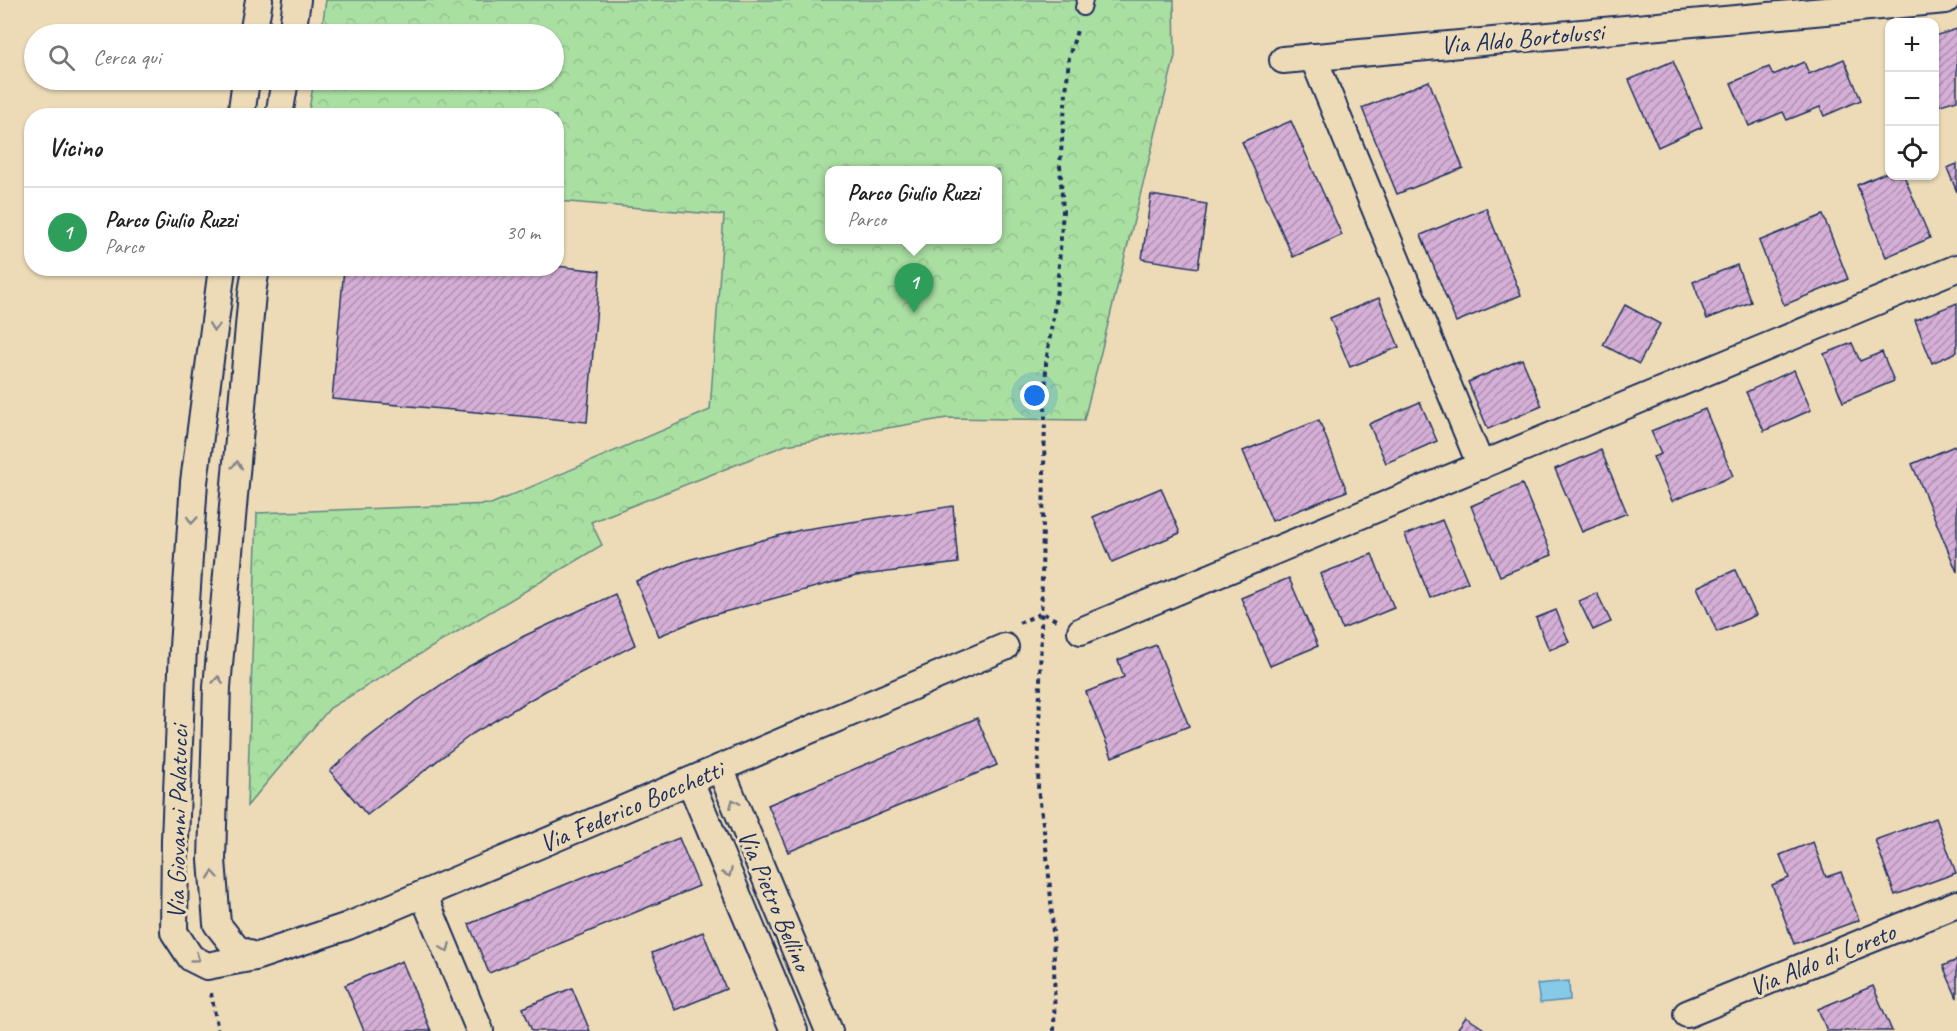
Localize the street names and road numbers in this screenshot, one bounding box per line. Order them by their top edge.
street label: Via Aldo Bortolussi [1439,15,1608,62]
street label: Via Giovanni Palatucci [159,721,196,919]
street label: Via Federico Bocchetti [534,752,731,860]
street label: Via Pietro Bellino [730,825,820,978]
street label: Via Aldo di Loreto [1744,915,1902,1004]

